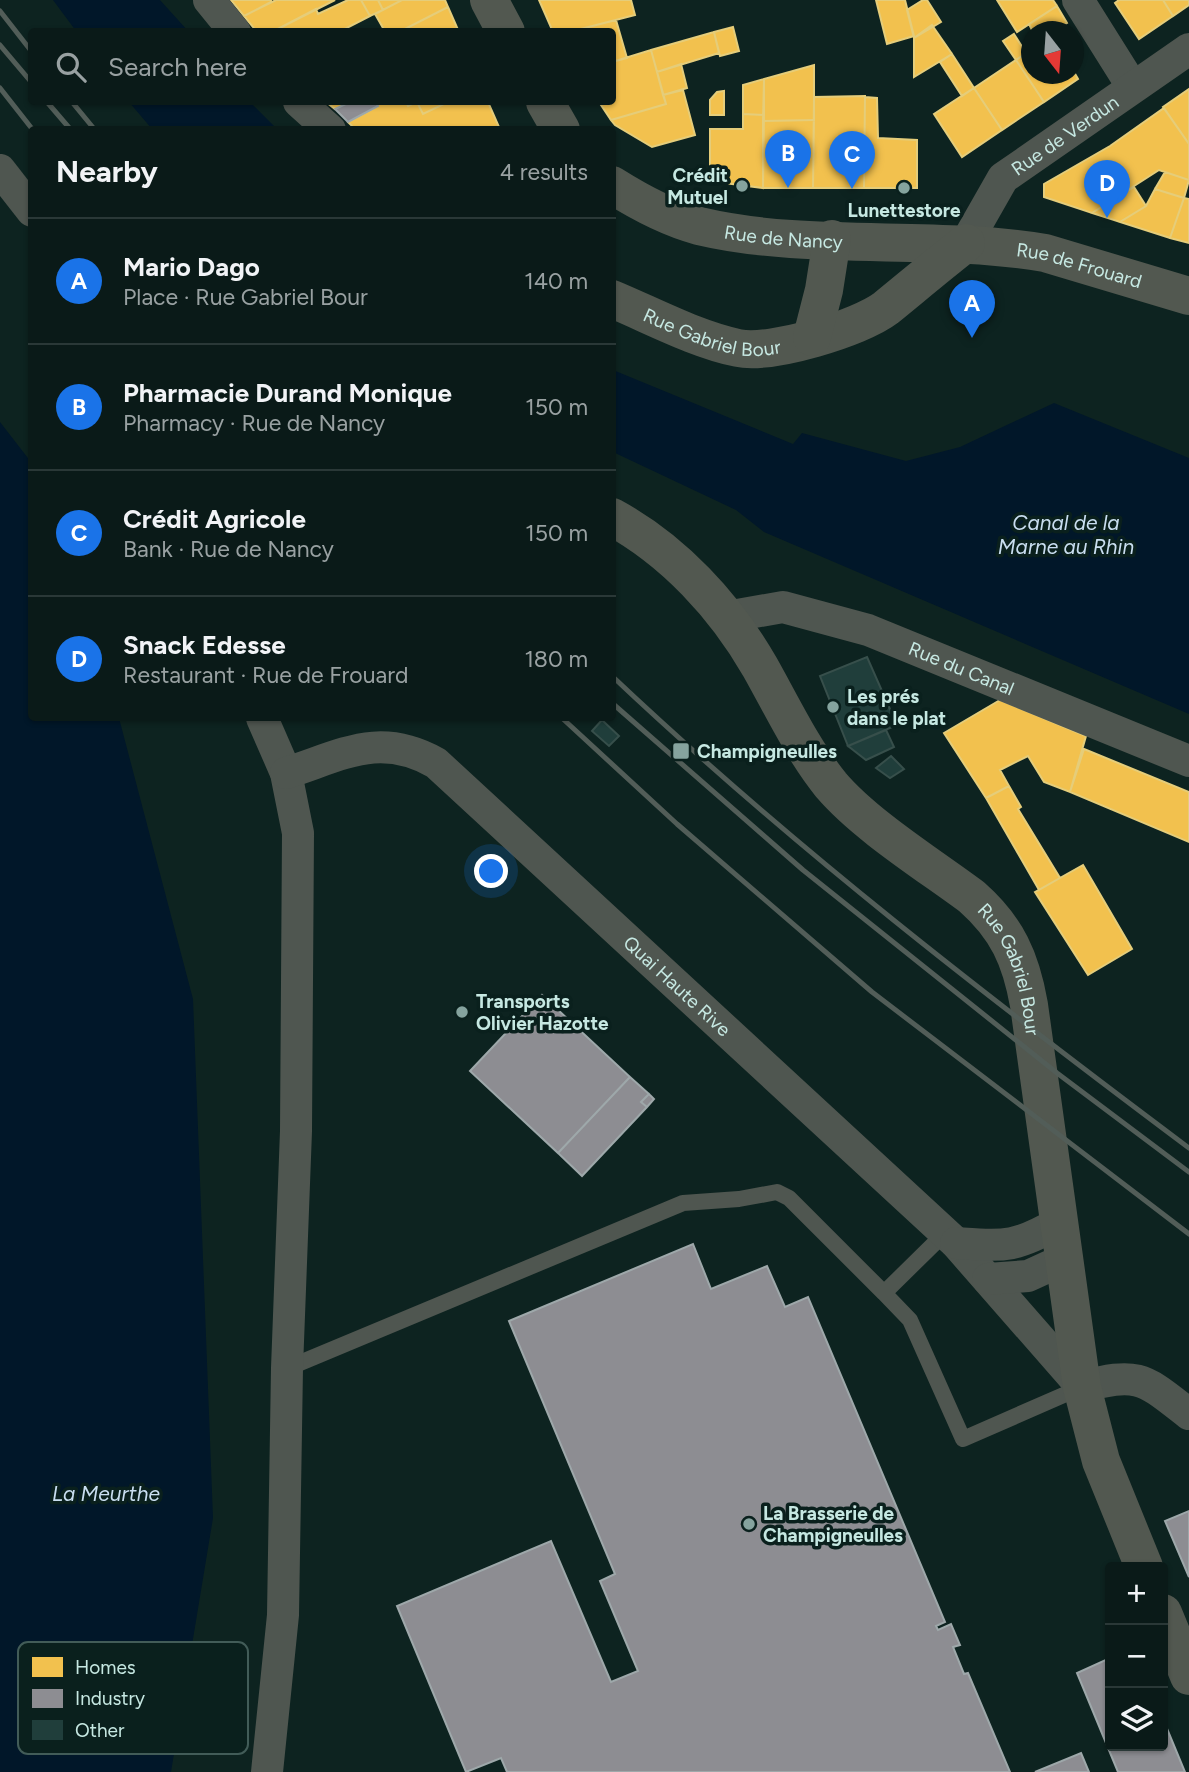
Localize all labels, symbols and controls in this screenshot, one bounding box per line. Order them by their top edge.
north arrow [1021,21,1084,84]
search box [28,28,616,105]
icon: search [52,48,90,86]
text: Search here [108,51,247,83]
street label: Rue de Verdun [1007,90,1123,180]
pin: B [765,130,811,188]
pin: C [829,131,875,189]
text: Nearby [56,153,158,190]
text: 4 results [500,158,588,186]
pin: D [1084,160,1130,218]
place label: Crédit Mutuel [667,164,728,209]
marker: Crédit Mutuel [734,178,750,194]
marker: Lunettestore [896,180,912,196]
place label: Lunettestore [847,199,961,222]
street label: Rue de Nancy [723,220,843,253]
street label: Rue de Frouard [1015,238,1145,293]
text: Mario Dago [123,251,260,283]
text: A [71,267,87,295]
text: 140 m [524,267,588,295]
pin: A [949,280,995,338]
text: Place · Rue Gabriel Bour [123,283,368,311]
street label: Rue Gabriel Bour [640,303,783,361]
text: Pharmacie Durand Monique [123,377,452,409]
text: B [72,393,86,421]
text: 150 m [525,393,588,421]
text: Pharmacy · Rue de Nancy [123,409,385,437]
text: Crédit Agricole [123,503,306,535]
water label: Canal de la Marne au Rhin [998,510,1134,559]
text: C [71,519,87,547]
text: 150 m [525,519,588,547]
text: Bank · Rue de Nancy [123,535,334,563]
text: Snack Edesse [123,629,286,661]
street label: Rue du Canal [905,636,1018,700]
text: D [71,645,87,673]
text: 180 m [524,645,588,673]
text: Restaurant · Rue de Frouard [123,661,409,689]
place label: Les prés dans le plat [847,685,947,730]
marker: Les prés dans le plat [825,699,841,715]
place label: Champigneulles [697,740,837,763]
marker: Champigneulles [671,741,691,761]
your location [474,854,508,888]
street label: Rue Gabriel Bour [973,898,1045,1038]
street label: Quai Haute Rive [619,931,736,1041]
place label: Transports Olivier Hazotte [476,990,609,1035]
marker: Transports Olivier Hazotte [454,1004,470,1020]
water label: La Meurthe [52,1481,160,1506]
place label: La Brasserie de Champigneulles [763,1502,903,1547]
marker: La Brasserie de Champigneulles [741,1516,757,1532]
map controls [1105,1562,1168,1751]
button: + [1105,1562,1168,1625]
button: − [1105,1625,1168,1688]
legend [18,1642,248,1754]
text: Homes [75,1656,136,1679]
text: Industry [75,1687,145,1710]
button: layers [1105,1688,1168,1751]
text: Other [75,1719,125,1742]

